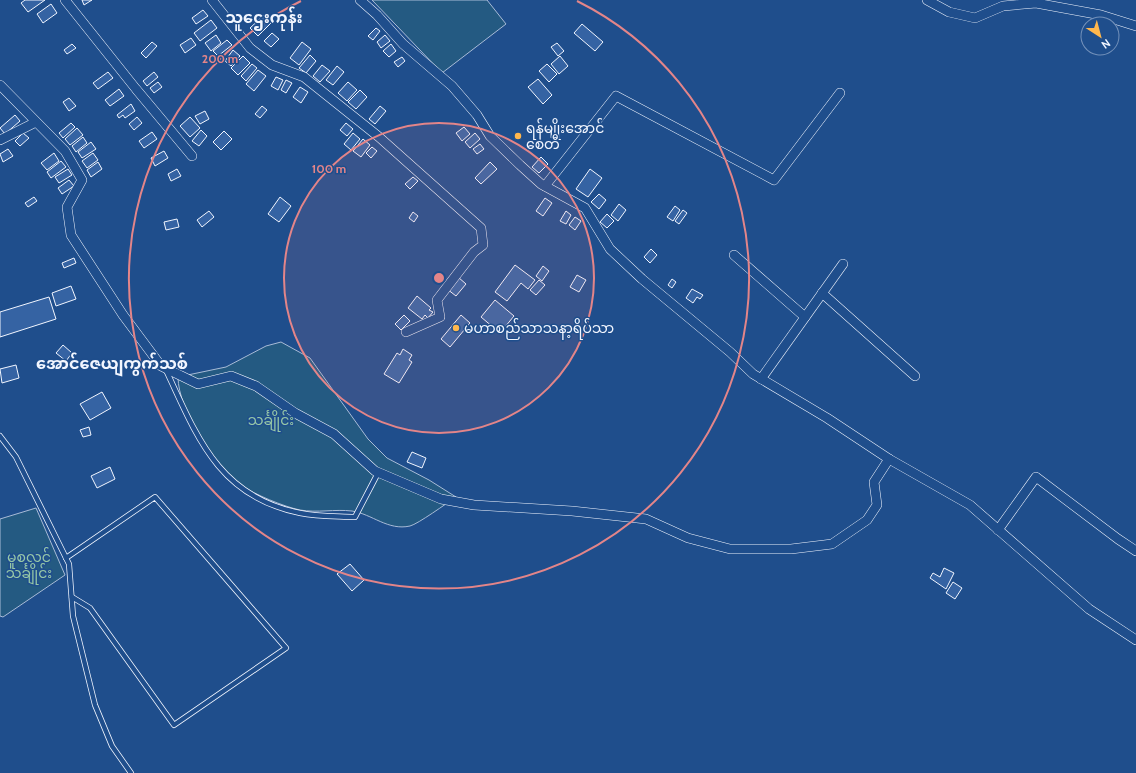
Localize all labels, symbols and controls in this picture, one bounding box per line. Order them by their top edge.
district label: သူဌေးကုန်း [225,6,303,31]
north arrow [1080,16,1120,56]
text: N [1099,36,1113,52]
text: 200 m [202,51,238,66]
place label: ရန်မျိုးအောင် စေတီ [526,118,604,153]
marker: ရန်မျိုးအောင် စေတီ [513,131,523,141]
text: 100 m [312,161,346,176]
centre of rings [432,271,446,285]
place label: မဟာစည်သာသနာ့ရိပ်သာ [464,318,614,340]
marker: မဟာစည်သာသနာ့ရိပ်သာ [451,323,461,333]
district label: အောင်ဇေယျကွက်သစ် [36,352,188,377]
park label: သင်္ချိုင်း [248,410,294,432]
park label: မူစလင် သင်္ချိုင်း [6,547,52,585]

